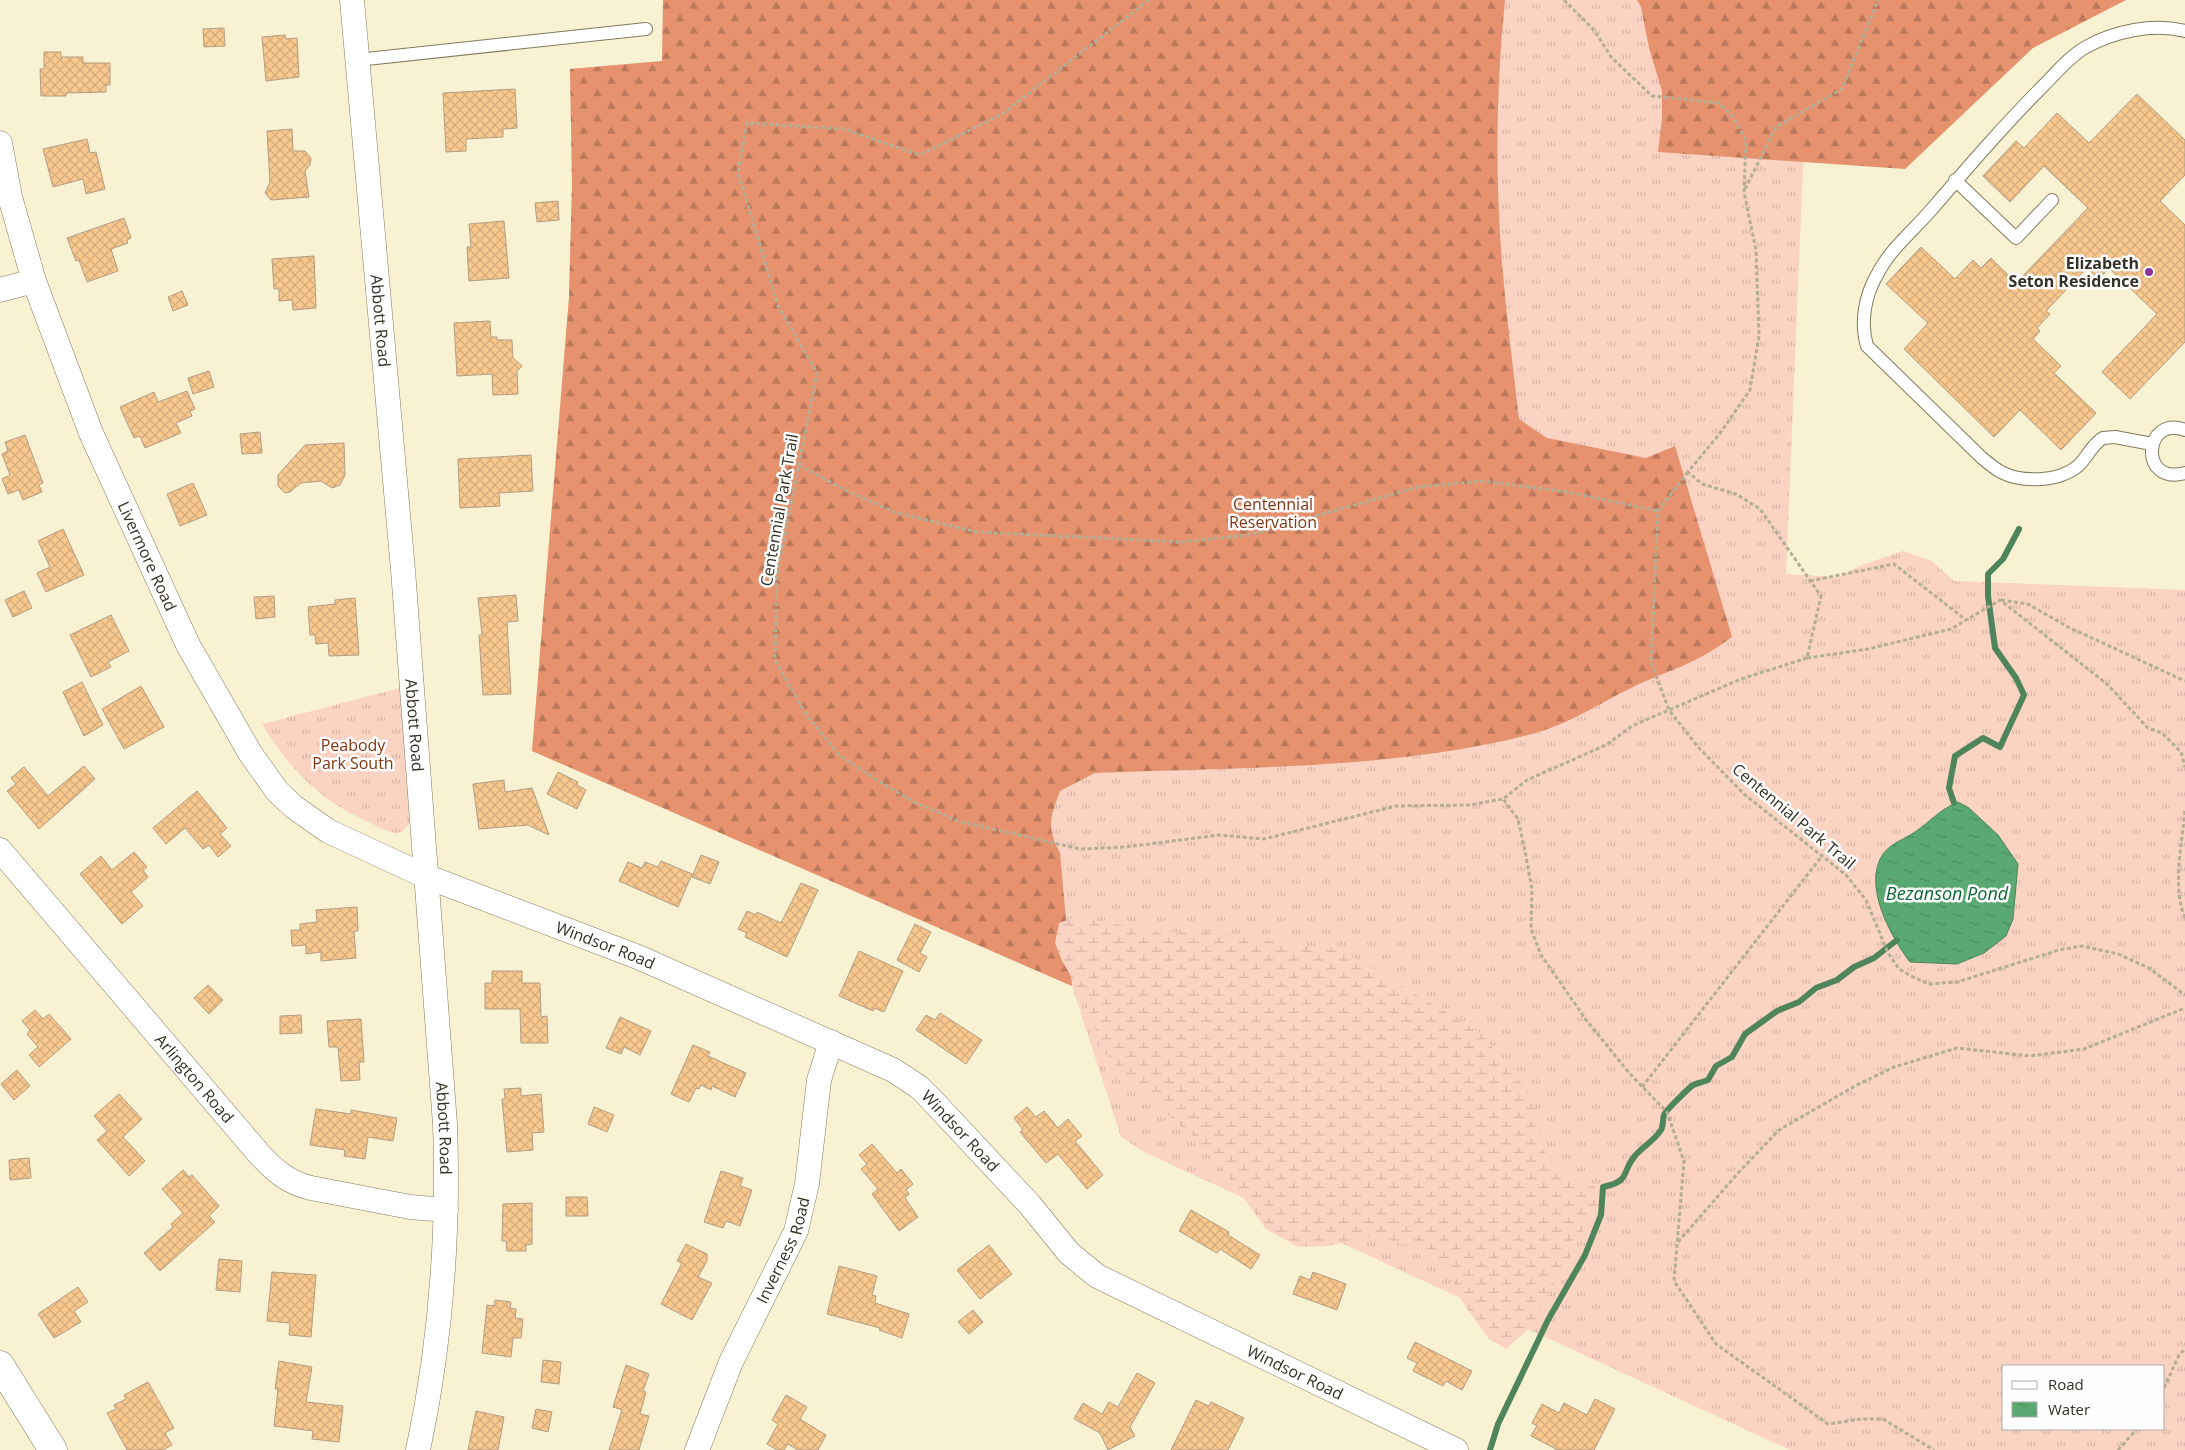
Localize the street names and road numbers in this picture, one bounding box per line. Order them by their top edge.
street label: Abbott Road [366,273,396,368]
street label: Centennial Park Trail [755,432,803,588]
street label: Livermore Road [113,498,182,614]
street label: Abbott Road [400,678,429,773]
street label: Centennial Park Trail [1728,758,1860,874]
street label: Windsor Road [553,916,659,974]
street label: Arlington Road [150,1029,239,1128]
street label: Abbott Road [431,1081,457,1175]
street label: Windsor Road [917,1085,1004,1176]
street label: Inverness Road [751,1195,815,1307]
street label: Windsor Road [1243,1339,1347,1405]

